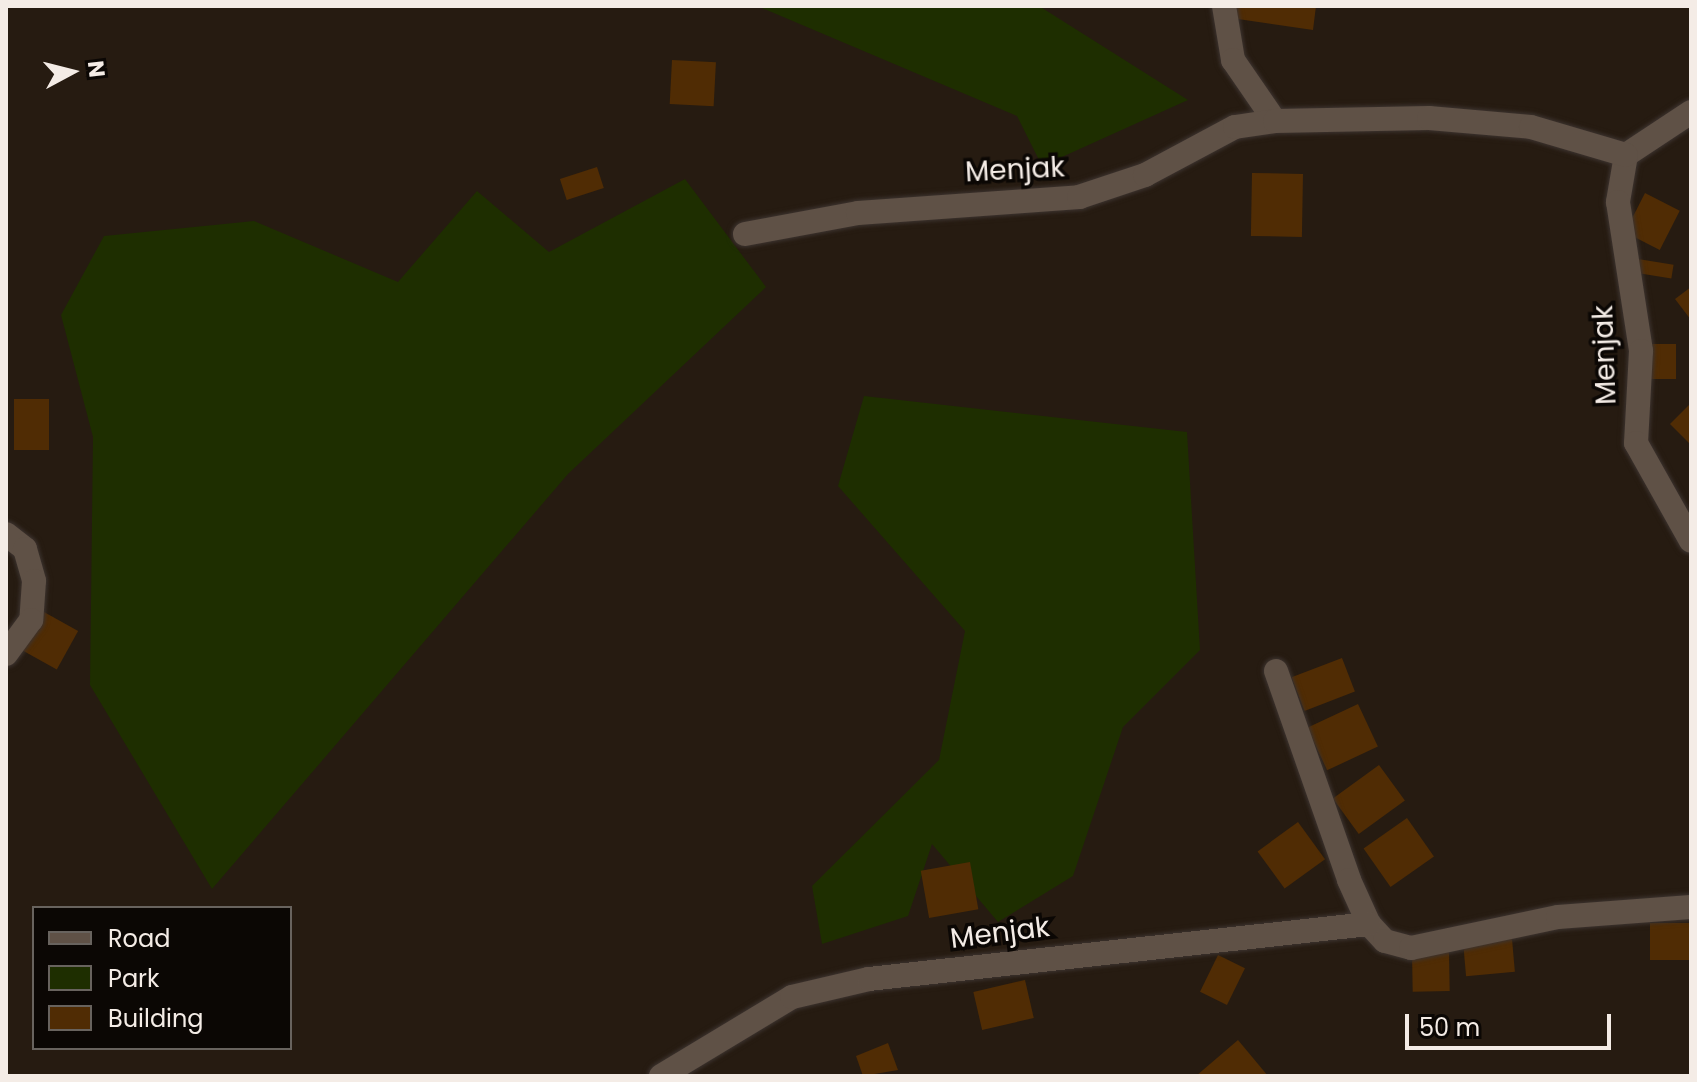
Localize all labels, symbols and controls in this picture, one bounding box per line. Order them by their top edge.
north arrow [32,32,112,112]
text: N [80,59,113,79]
street label: Menjak [964,151,1066,189]
street label: Menjak [1586,305,1624,405]
legend [32,906,292,1050]
street label: Menjak [948,910,1052,956]
text: Road [108,922,170,955]
text: Park [108,962,159,995]
scale bar [1409,998,1615,1048]
text: Building [108,1002,204,1035]
text: 50 m [1419,1011,1480,1044]

